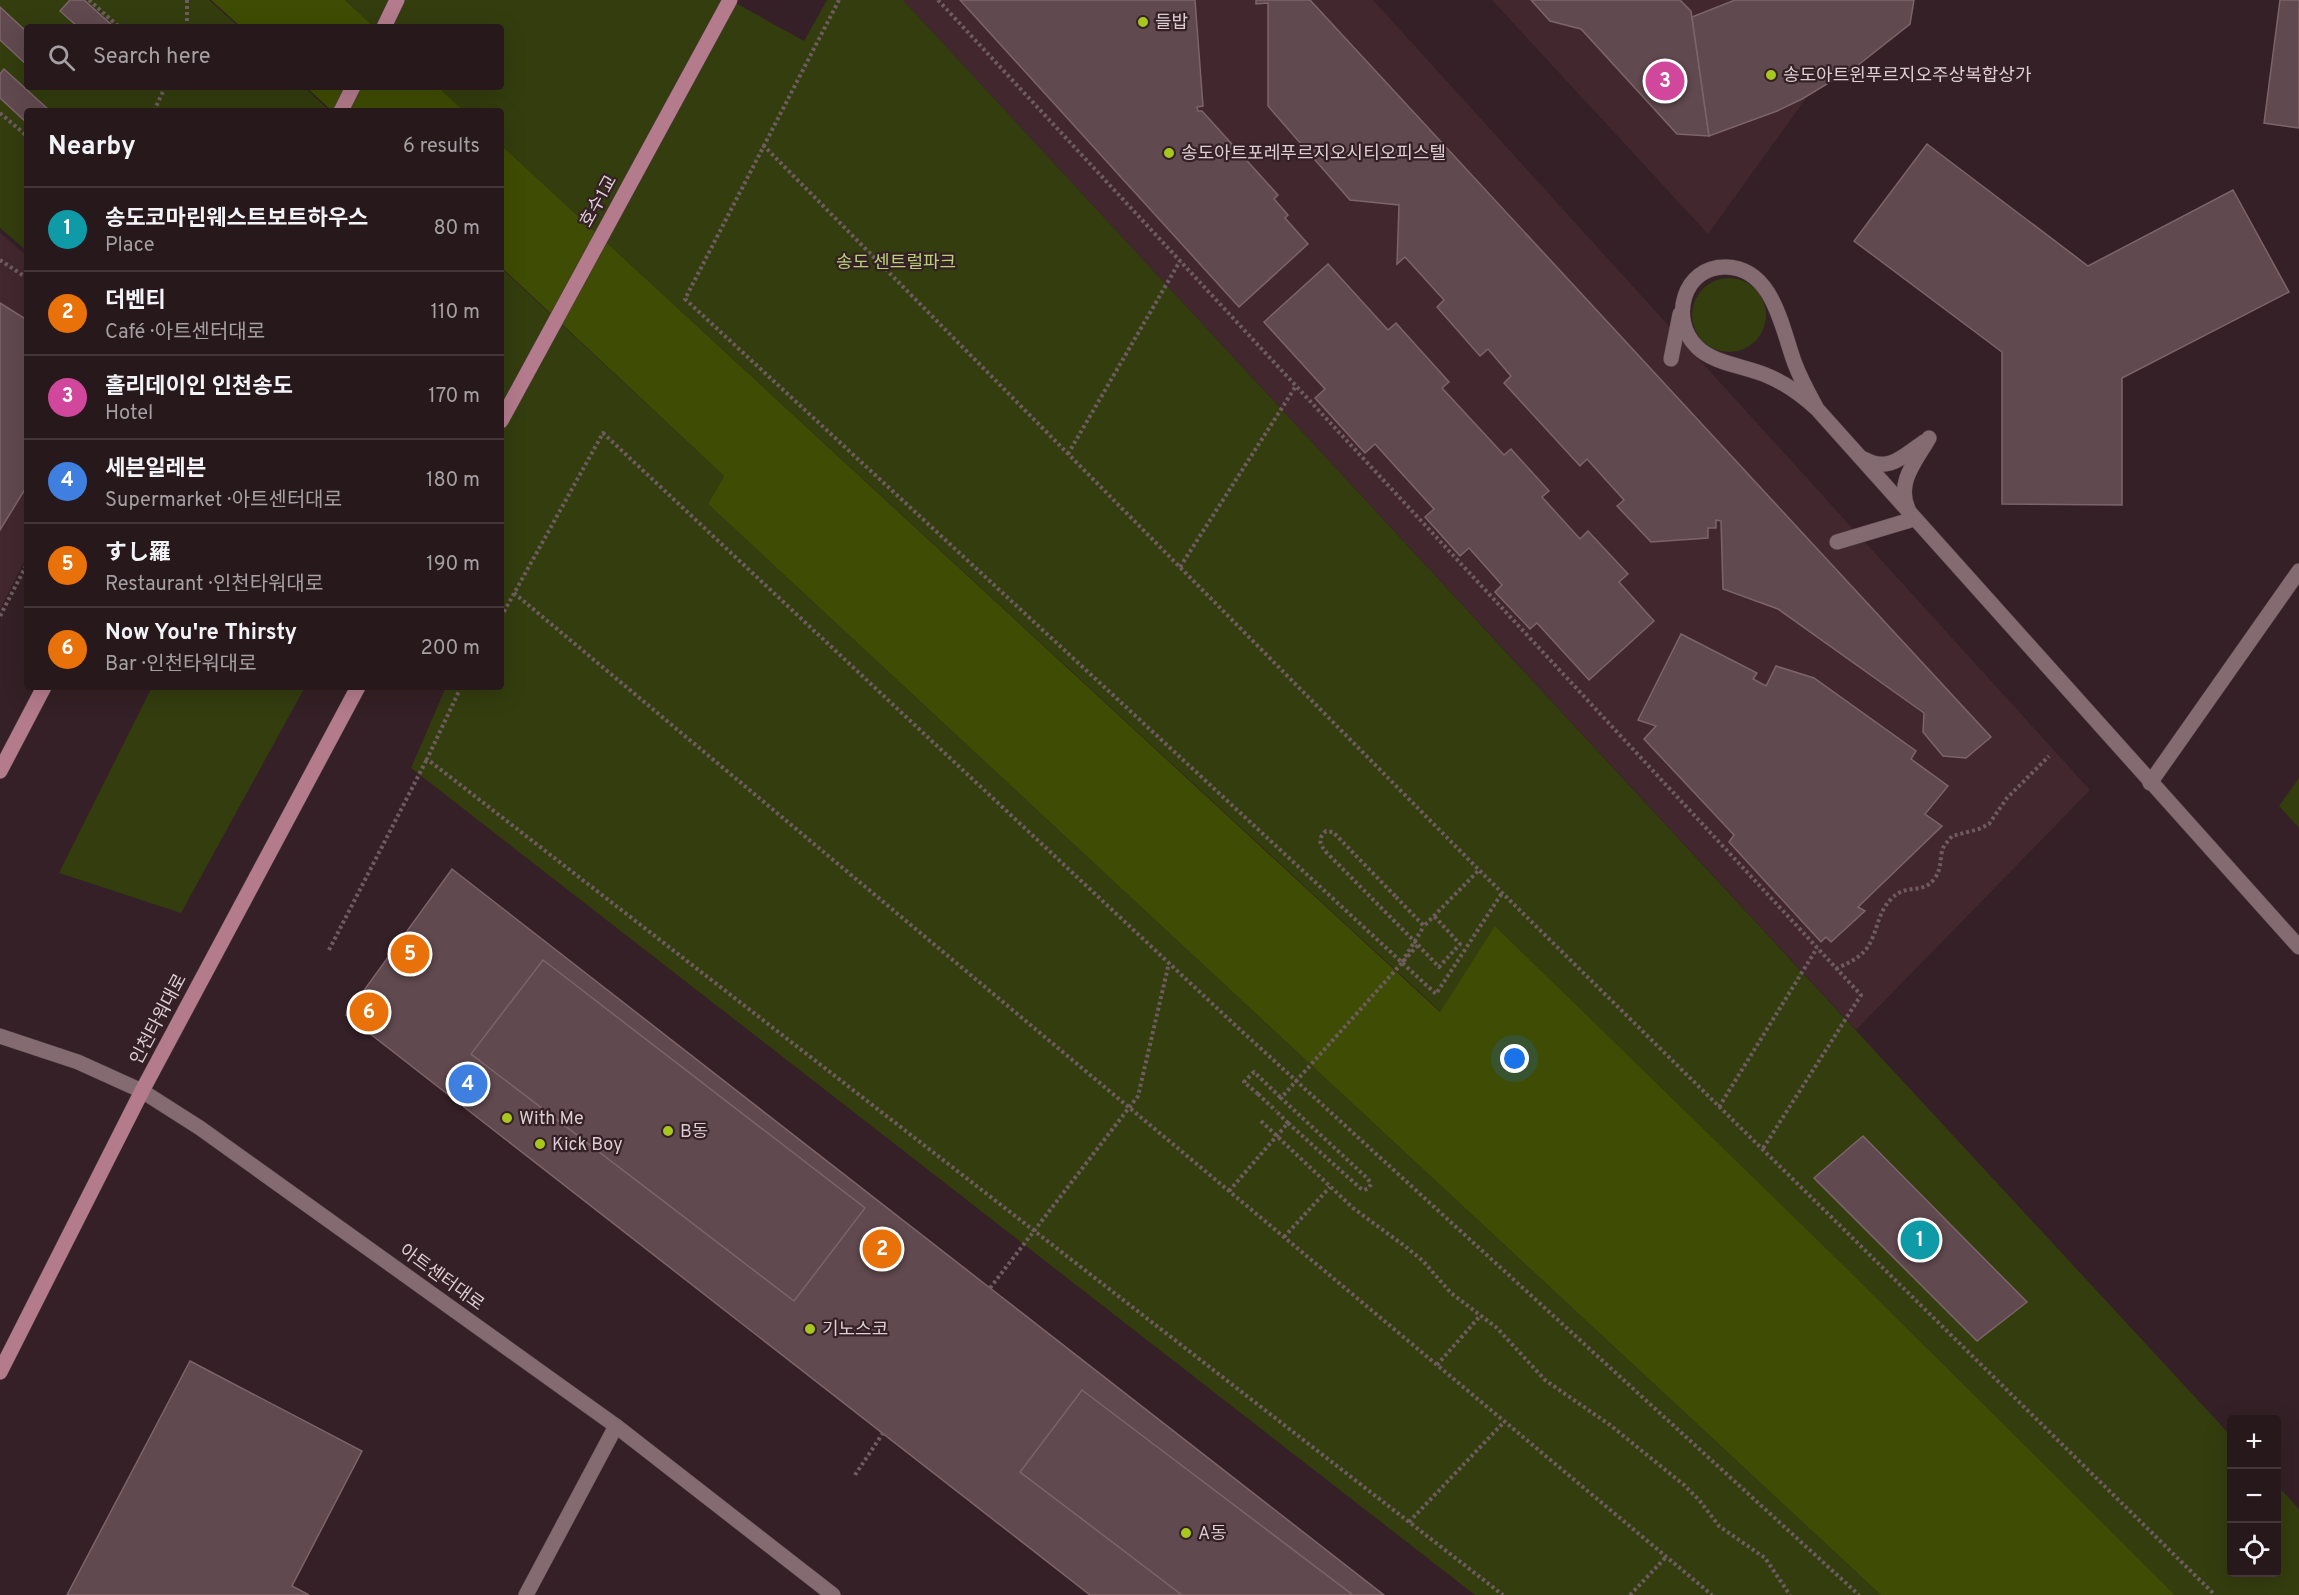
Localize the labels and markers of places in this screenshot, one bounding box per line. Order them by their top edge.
place label: 들밥 [1155,12,1188,35]
marker: 들밥 [1136,15,1150,29]
pin: 3 [1646,58,1684,104]
place label: 송도아트윈푸르지오주상복합상가 [1783,65,2032,88]
marker: 송도아트윈푸르지오주상복합상가 [1764,68,1778,82]
place label: 송도아트포레푸르지오시티오피스텔 [1181,143,1446,166]
marker: 송도아트포레푸르지오시티오피스텔 [1162,146,1176,160]
pin: 5 [390,932,430,976]
pin: 6 [350,990,388,1034]
pin: 4 [448,1062,488,1106]
place label: With Me [519,1108,584,1131]
marker: With Me [500,1111,514,1125]
place label: B동 [680,1121,708,1144]
marker: B동 [661,1124,675,1138]
place label: Kick Boy [552,1134,623,1157]
marker: Kick Boy [533,1137,547,1151]
pin: 1 [1900,1218,1940,1262]
pin: 2 [862,1226,902,1272]
place label: 기노스코 [822,1319,888,1342]
marker: 기노스코 [803,1322,817,1336]
place label: A동 [1198,1523,1227,1546]
marker: A동 [1179,1526,1193,1540]

